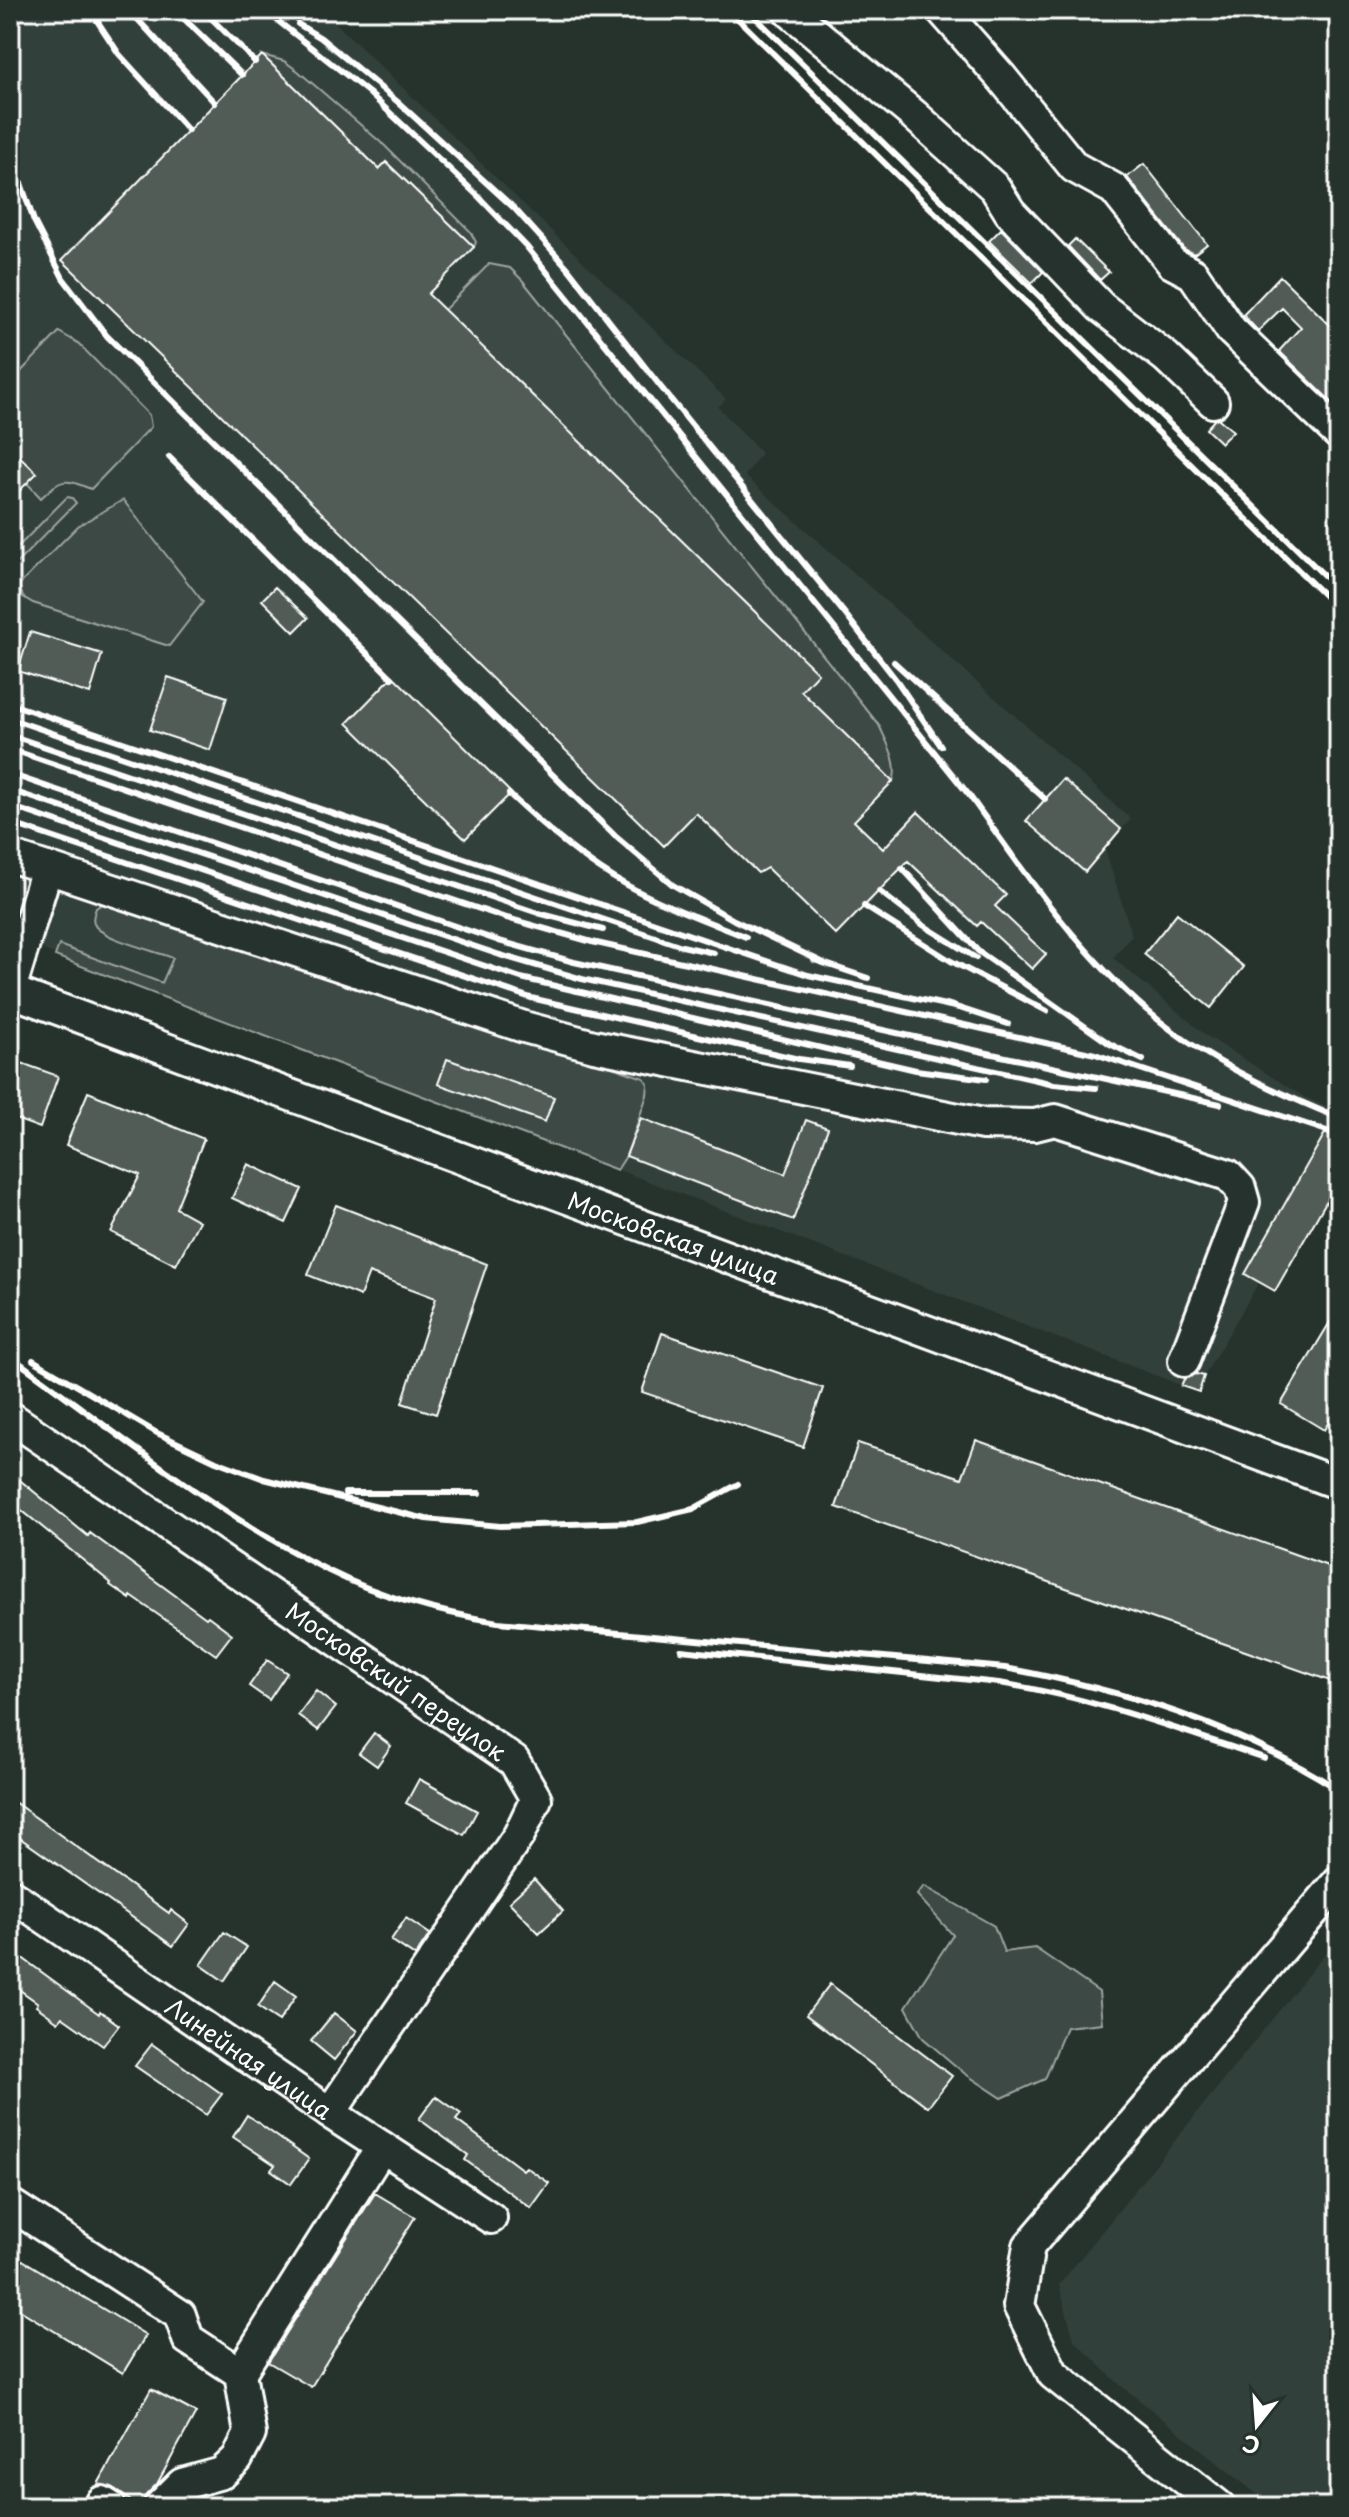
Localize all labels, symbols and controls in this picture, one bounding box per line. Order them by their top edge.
street label: Московская улица [563,1182,785,1293]
street label: Московский переулок [279,1593,515,1769]
street label: Линейная улица [159,1988,340,2128]
north arrow [1217,2385,1297,2465]
text: С [1238,2427,1263,2464]

